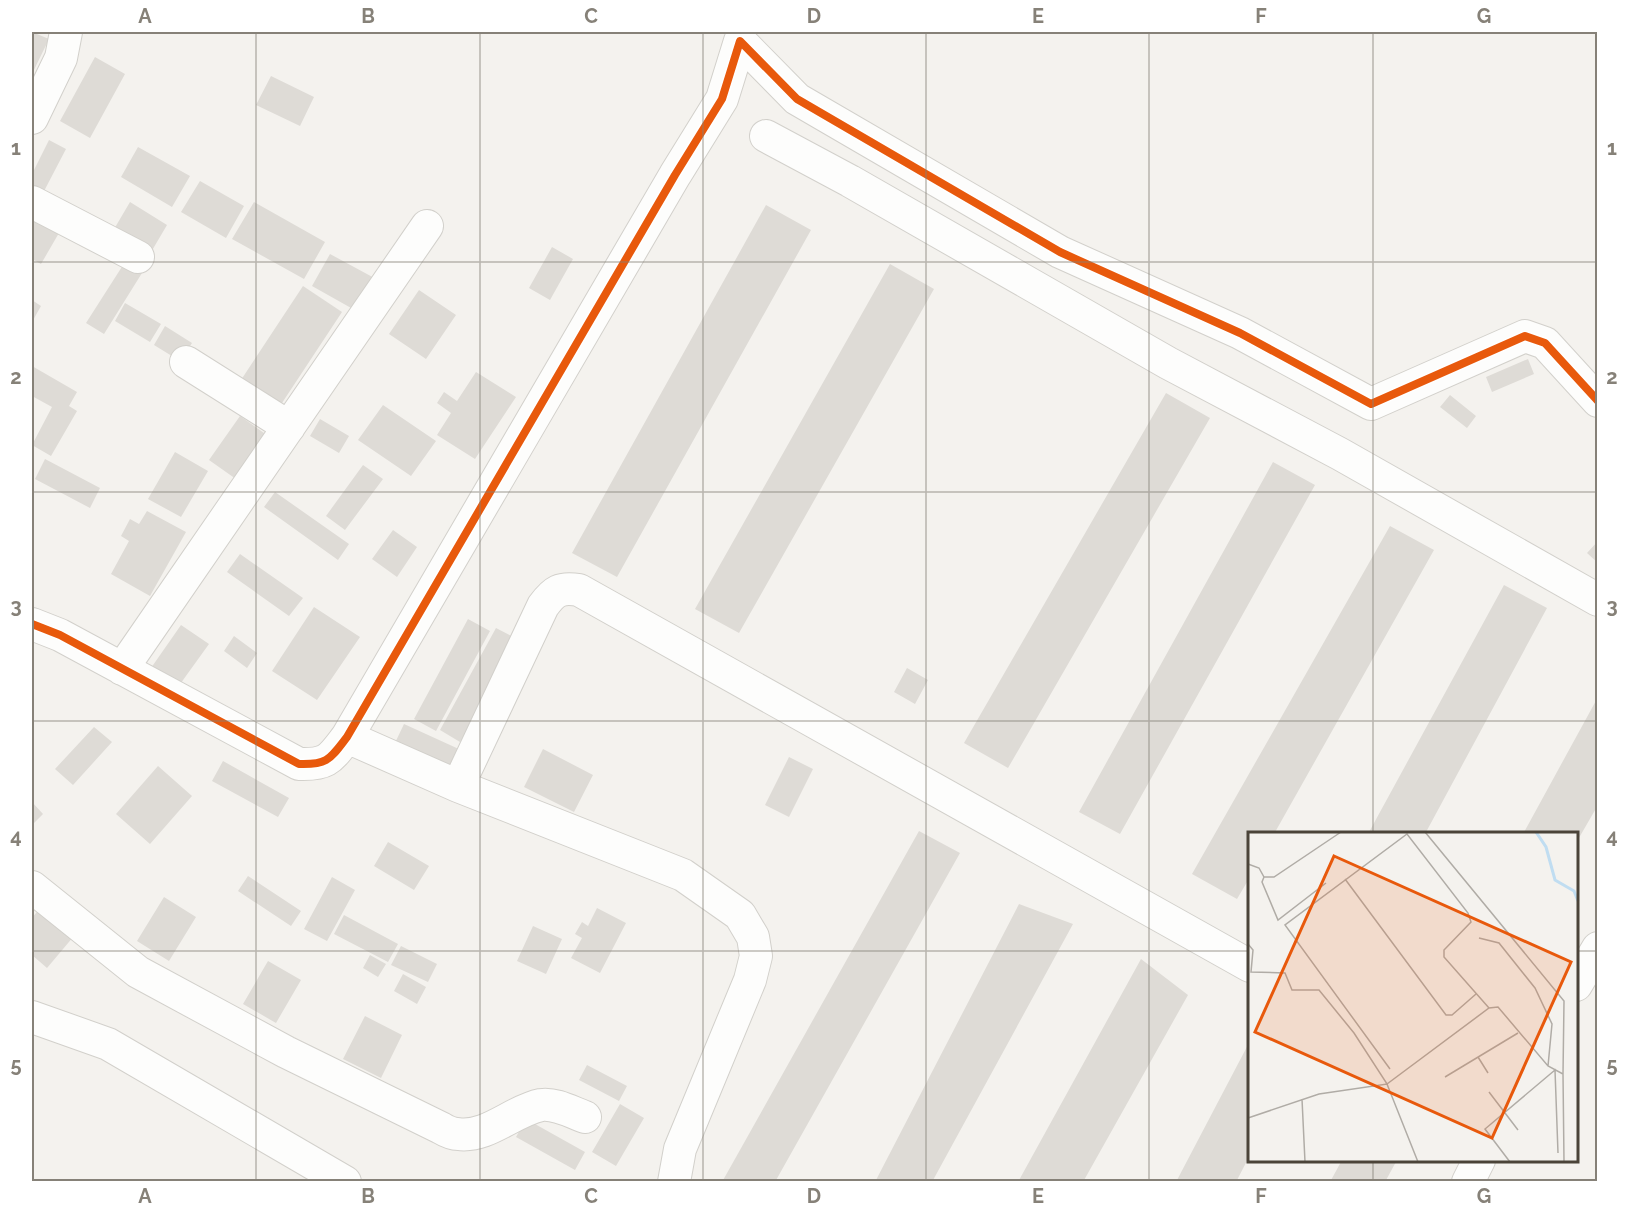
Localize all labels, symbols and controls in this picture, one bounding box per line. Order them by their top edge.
text: A [138,4,152,28]
text: B [361,4,375,28]
text: C [584,4,598,28]
text: D [807,4,821,28]
text: E [1032,4,1044,28]
text: F [1255,4,1267,28]
text: G [1477,4,1491,28]
text: 1 [11,136,21,160]
text: 1 [1607,136,1617,160]
text: 2 [10,365,22,389]
text: 2 [1606,365,1618,389]
text: 3 [10,594,22,618]
text: 3 [1606,594,1618,618]
text: 4 [10,824,22,848]
text: 4 [1606,824,1618,848]
inset map [1248,832,1578,1162]
text: 5 [10,1053,22,1077]
text: 5 [1606,1053,1618,1077]
text: A [138,1184,152,1208]
text: B [361,1184,375,1208]
text: C [584,1184,598,1208]
text: D [807,1184,821,1208]
text: E [1032,1184,1044,1208]
text: F [1255,1184,1267,1208]
text: G [1477,1184,1491,1208]

